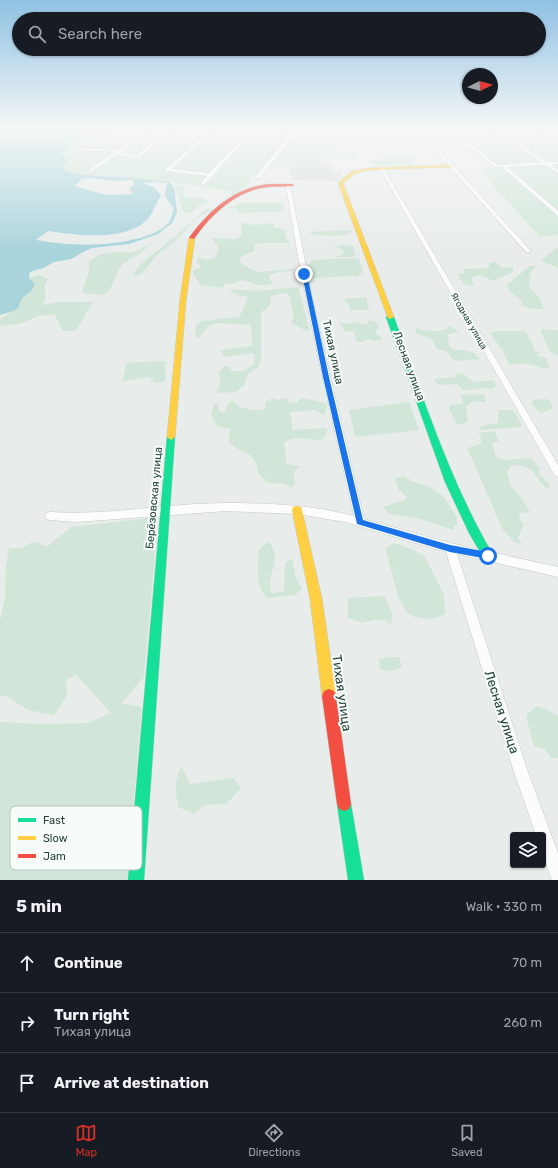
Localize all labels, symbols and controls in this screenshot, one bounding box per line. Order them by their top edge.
search box [12,12,546,56]
icon: search [26,23,48,45]
text: Search here [58,25,142,43]
north arrow [462,68,498,104]
route end [295,265,313,283]
street label: Ягодная улица [449,291,489,351]
street label: Тихая улица [320,319,346,385]
street label: Лесная улица [390,329,428,403]
street label: Берёзовская улица [143,446,165,550]
route start [479,547,497,565]
street label: Тихая улица [329,654,355,732]
street label: Лесная улица [482,669,522,755]
legend [10,806,142,870]
text: Fast [43,814,66,827]
text: Slow [43,832,68,845]
map controls [510,832,546,868]
button: layers [510,832,546,868]
text: Jam [43,850,66,863]
text: 5 min [16,896,62,916]
text: Walk · 330 m [466,899,542,914]
icon: ahead [16,952,38,974]
text: Continue [54,954,123,972]
text: 70 m [512,955,542,970]
text: Turn right [54,1006,129,1024]
icon: right [16,1012,38,1034]
text: 260 m [504,1015,542,1030]
text: Тихая улица [54,1024,131,1039]
icon: arrive [16,1072,38,1094]
text: Arrive at destination [54,1074,209,1092]
tab: Map [75,1122,97,1159]
tab: Directions [248,1122,300,1159]
tab: Saved [451,1122,483,1159]

